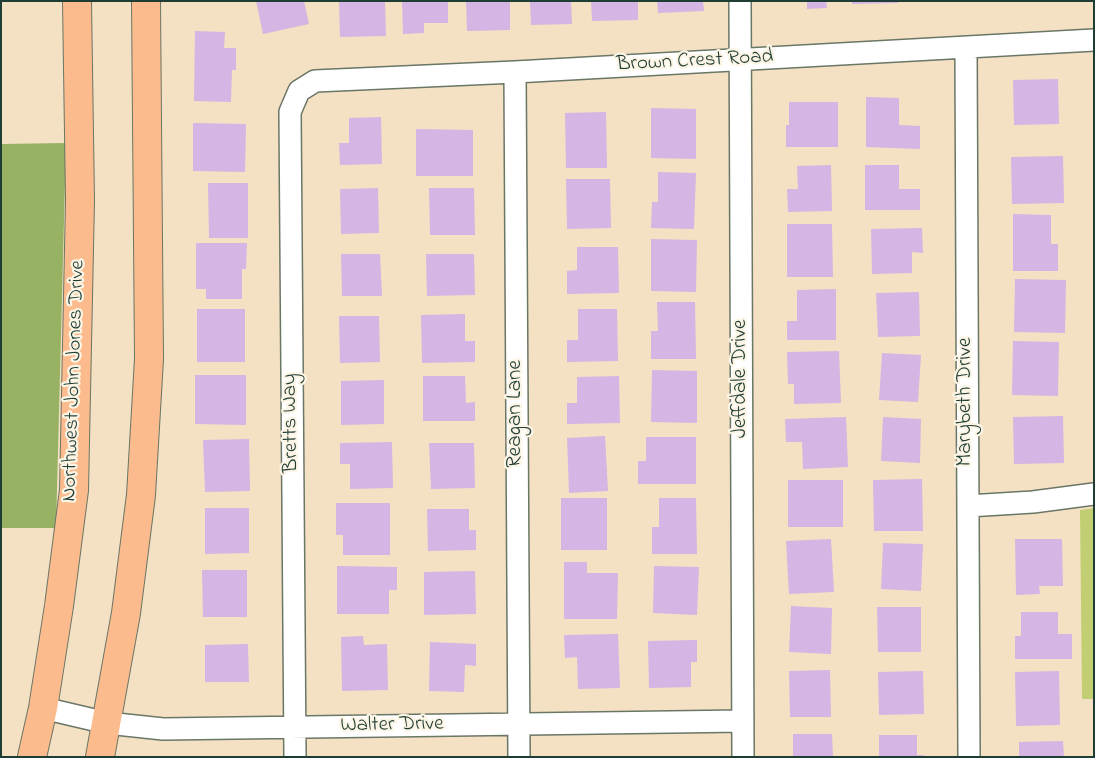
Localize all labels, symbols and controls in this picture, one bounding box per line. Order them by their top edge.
street label: Brown Crest Road [616,45,774,79]
street label: Northwest John Jones Drive [58,260,92,502]
street label: Jeffdale Drive [729,320,755,438]
street label: Marybeth Drive [954,338,980,466]
street label: Reagan Lane [504,360,530,468]
street label: Bretts Way [279,373,305,473]
street label: Walter Drive [340,713,444,739]

